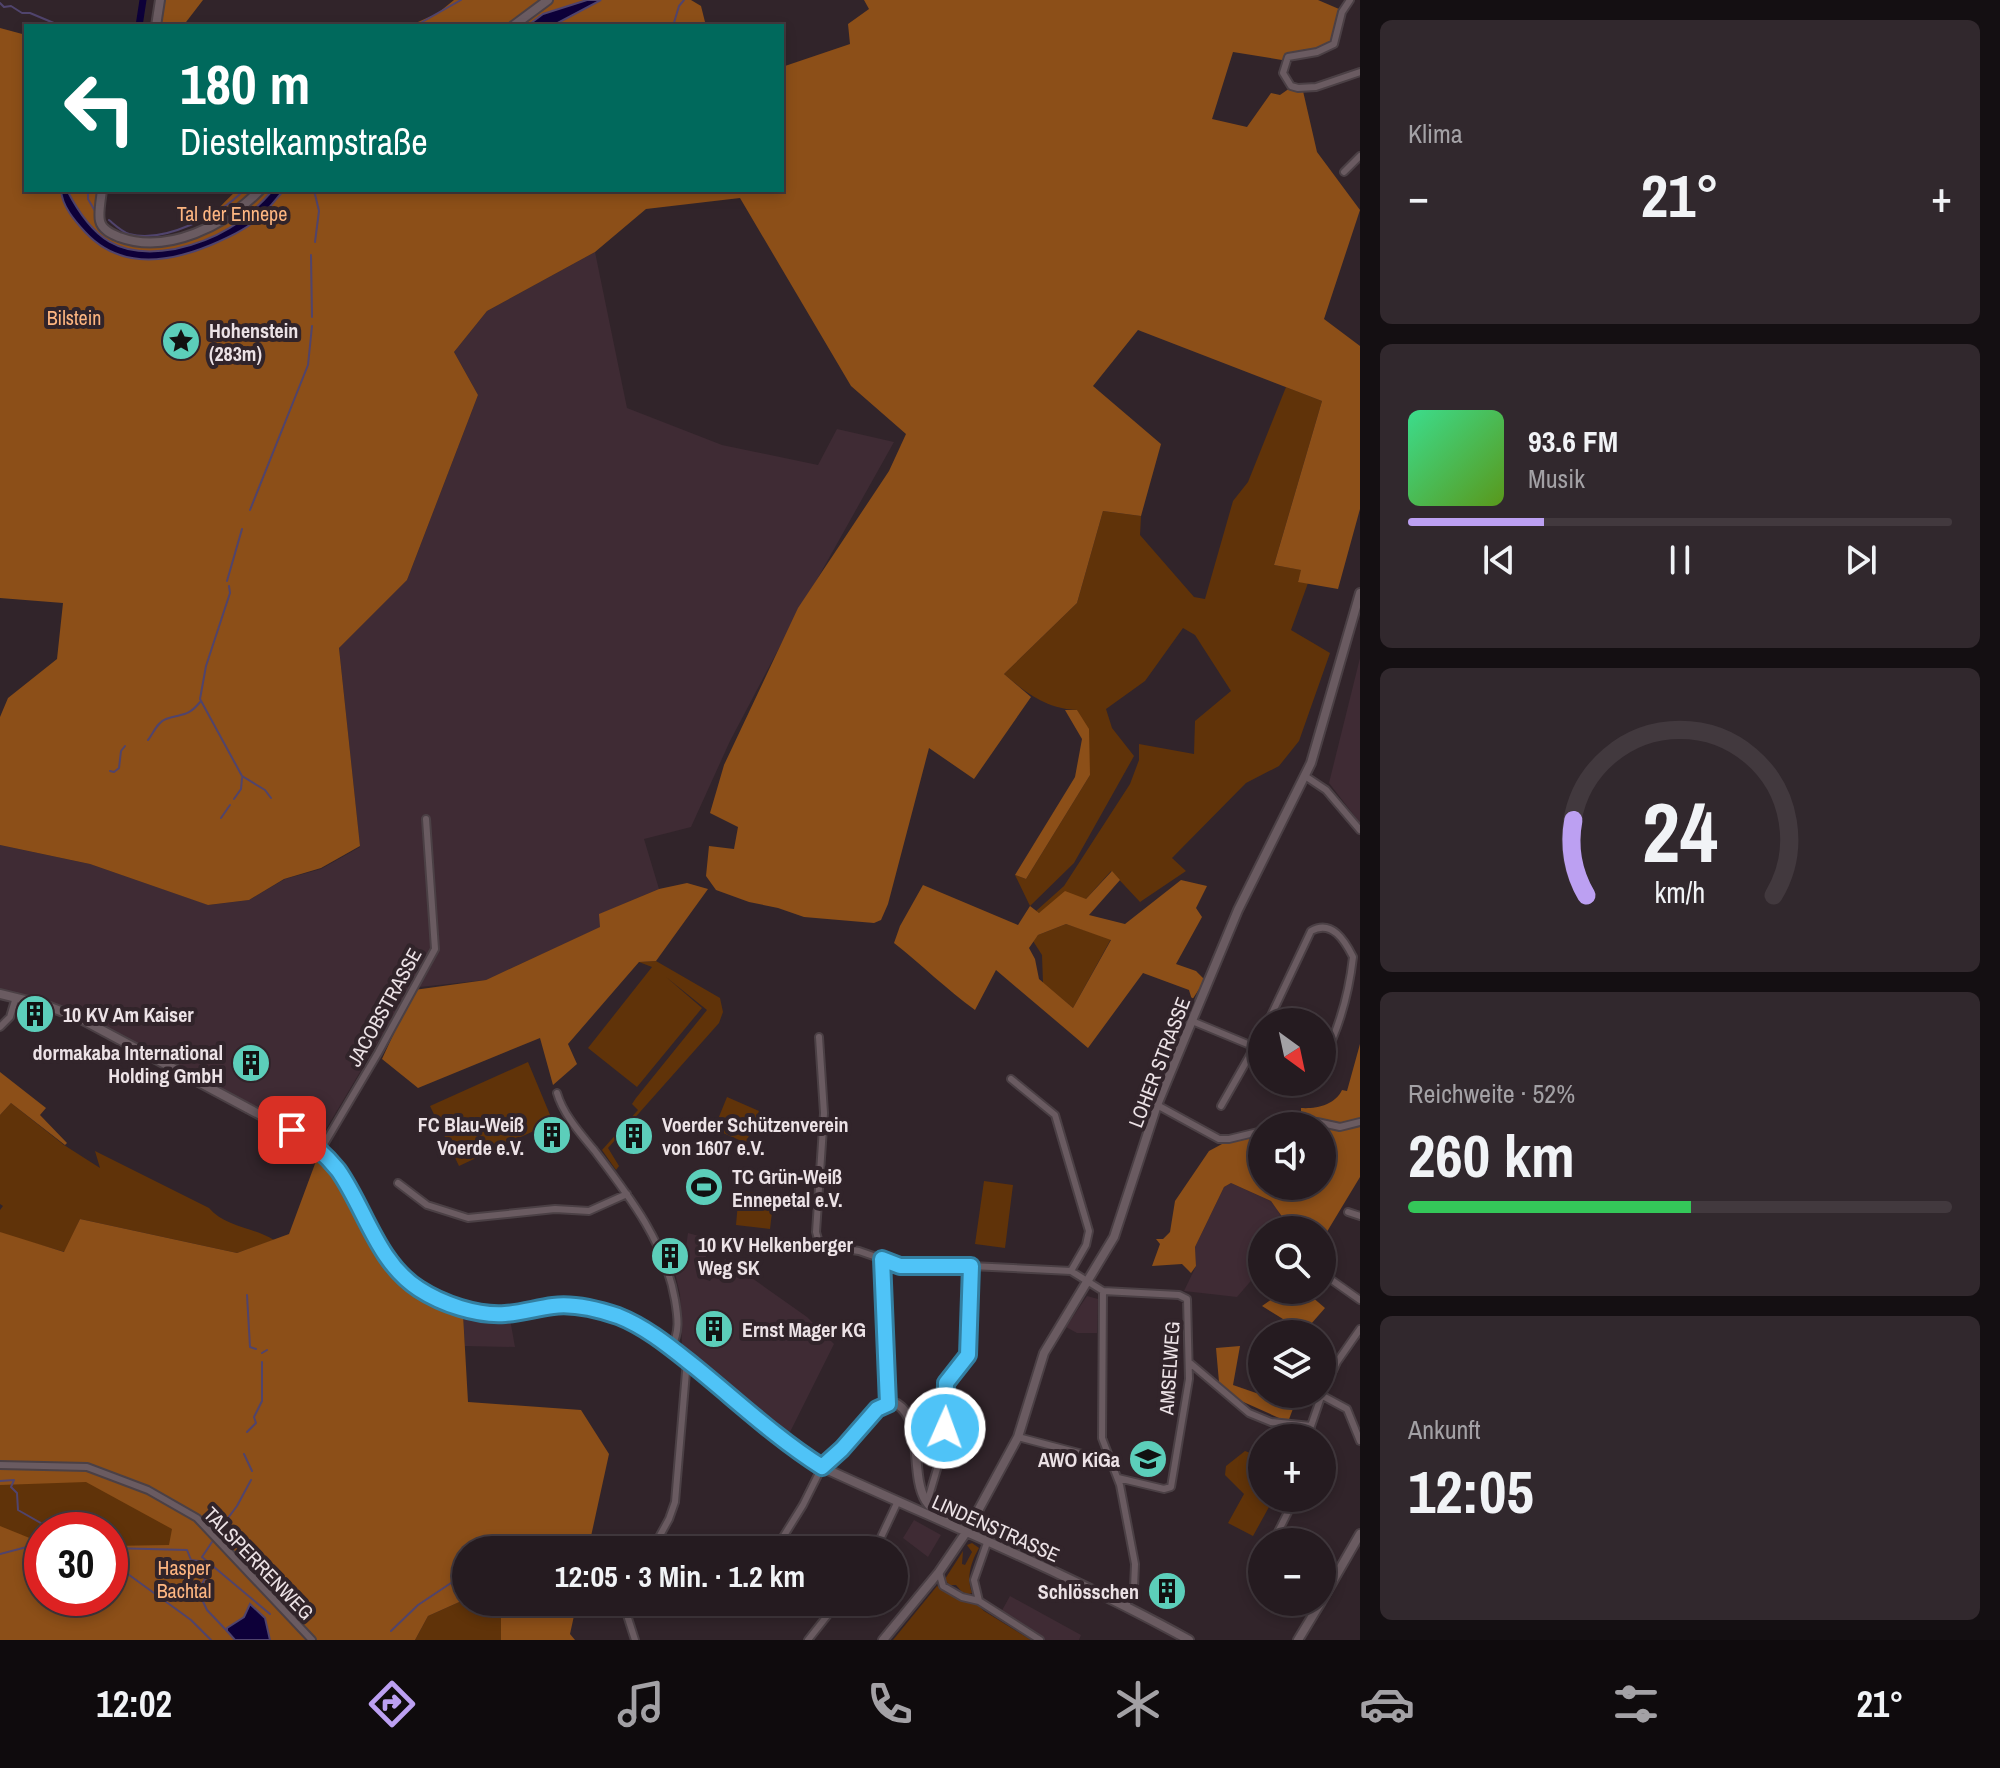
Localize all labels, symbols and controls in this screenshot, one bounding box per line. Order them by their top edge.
text: 180 m [180,46,310,121]
icon: left [48,56,152,160]
text: Klima [1408,116,1463,151]
text: Diestelkampstraße [180,118,428,166]
text: 21° [1641,155,1719,236]
text: − [1408,166,1429,226]
text: + [1931,166,1952,226]
park label: Tal der Ennepe [177,200,287,227]
park label: Bilstein [47,304,101,331]
place label: Hohenstein (283m) [209,317,298,367]
place icon: Hohenstein (283m) [160,320,202,362]
text: 93.6 FM [1528,421,1618,461]
text: Musik [1528,461,1585,496]
icon: previous [1477,538,1521,582]
icon: pause [1658,538,1702,582]
icon: next [1839,538,1883,582]
text: 24 [1642,776,1718,888]
text: km/h [1655,873,1705,912]
street label: JACOBSTRASSE [340,943,428,1071]
building icon: 10 KV Am Kaiser [14,993,56,1035]
street label: LOHER STRASSE [1122,993,1196,1131]
place label: 10 KV Am Kaiser [63,1001,194,1028]
north arrow [1248,1008,1336,1096]
map controls [1248,1008,1336,1616]
place label: dormakaba International Holding GmbH [33,1039,223,1089]
building icon: dormakaba International Holding GmbH [230,1042,272,1084]
text: Reichweite · 52% [1408,1076,1575,1111]
pin [258,1096,326,1164]
icon: arrive [270,1108,314,1152]
place label: FC Blau-Weiß Voerde e.V. [418,1111,524,1161]
place label: Voerder Schützenverein von 1607 e.V. [662,1111,849,1161]
button: sound [1248,1112,1336,1200]
building icon: FC Blau-Weiß Voerde e.V. [531,1114,573,1156]
building icon: Voerder Schützenverein von 1607 e.V. [613,1115,655,1157]
text: 260 km [1408,1115,1575,1196]
place label: TC Grün-Weiß Ennepetal e.V. [732,1163,843,1213]
sports icon: TC Grün-Weiß Ennepetal e.V. [683,1166,725,1208]
button: search [1248,1216,1336,1304]
place label: 10 KV Helkenberger Weg SK [698,1231,854,1281]
building icon: 10 KV Helkenberger Weg SK [649,1235,691,1277]
building icon: Ernst Mager KG [693,1308,735,1350]
place label: Ernst Mager KG [742,1316,866,1343]
street label: AMSELWEG [1152,1320,1186,1417]
button: layers [1248,1320,1336,1408]
position arrow [903,1386,987,1470]
text: Ankunft [1408,1412,1480,1447]
button: + [1248,1424,1336,1512]
school or university icon: AWO KiGa [1127,1438,1169,1480]
place label: AWO KiGa [1038,1446,1120,1473]
text: 12:05 [1408,1451,1534,1532]
street label: LINDENSTRASSE [928,1488,1064,1568]
street label: TALSPERRENWEG [198,1501,320,1625]
speed limit sign: 30 [24,1512,128,1616]
button: − [1248,1528,1336,1616]
park label: Hasper Bachtal [157,1554,211,1604]
text: 12:05 · 3 Min. · 1.2 km [555,1556,805,1596]
building icon: Schlösschen [1146,1570,1188,1612]
place label: Schlösschen [1038,1578,1139,1605]
icon: directions [364,1676,420,1732]
icon: music [613,1676,669,1732]
icon: phone [862,1676,918,1732]
icon: climate [1110,1676,1166,1732]
icon: car [1359,1676,1415,1732]
icon: filters [1608,1676,1664,1732]
text: 12:02 [96,1680,172,1728]
text: 21° [1856,1680,1904,1728]

